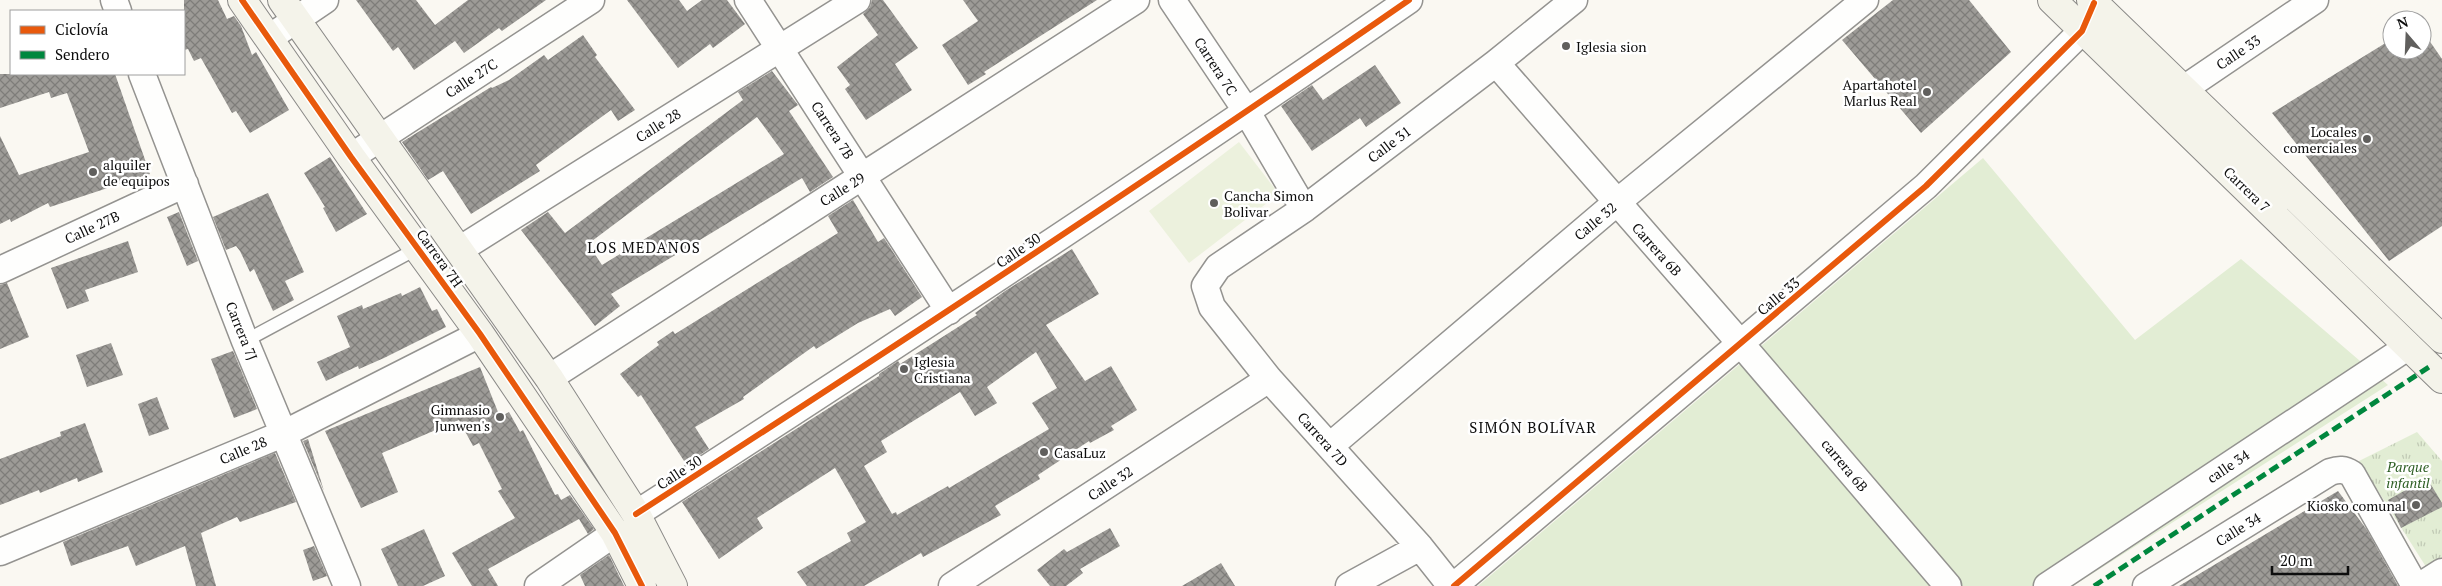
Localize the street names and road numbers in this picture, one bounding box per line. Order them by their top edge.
street label: Calle 33 [2212,30,2264,74]
street label: Carrera 7C [1190,33,1242,99]
street label: Calle 27C [441,54,501,102]
street label: Carrera 7B [807,97,859,163]
street label: Calle 28 [632,104,684,146]
street label: Calle 31 [1363,121,1415,167]
street label: Carrera 7 [2220,162,2274,216]
street label: Calle 29 [816,168,868,210]
street label: Calle 32 [1570,198,1620,244]
street label: Calle 27B [61,206,123,248]
street label: Carrera 6B [1628,218,1686,280]
street label: Carrera 7H [413,225,467,291]
street label: Calle 30 [992,228,1044,272]
street label: Calle 33 [1753,273,1803,319]
street label: Carrera 7J [222,299,262,363]
street label: Carrera 7D [1293,408,1353,470]
street label: Calle 28 [216,432,270,468]
street label: carrera 6B [1817,435,1873,495]
street label: calle 34 [2203,445,2253,487]
street label: Calle 30 [653,450,705,494]
street label: Calle 32 [1084,461,1136,505]
street label: Calle 34 [2212,507,2265,550]

